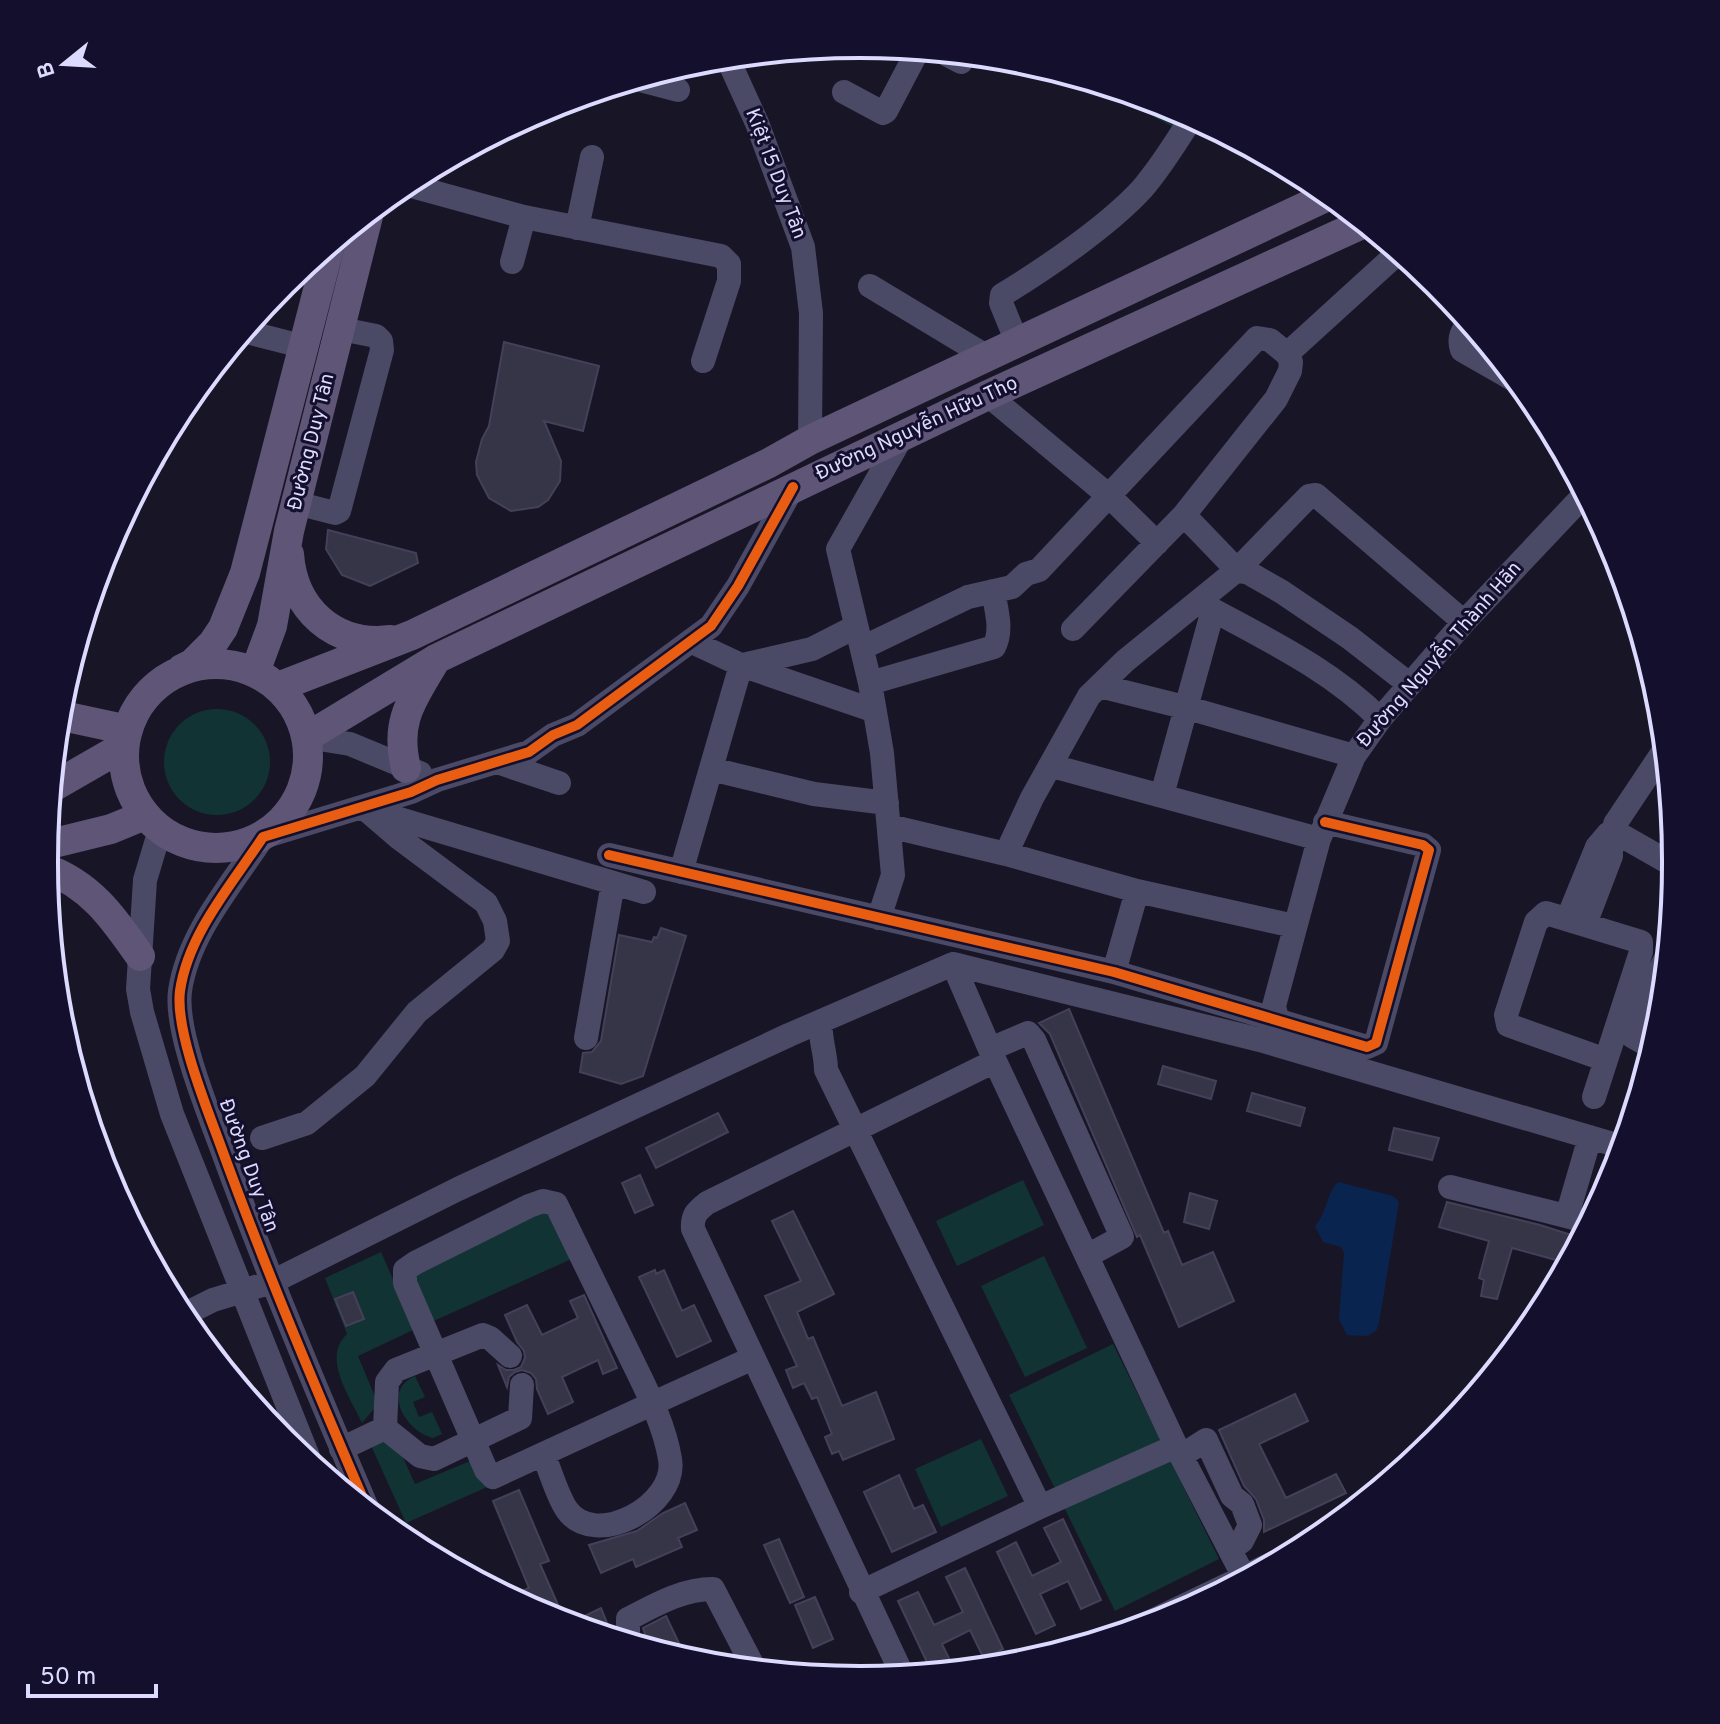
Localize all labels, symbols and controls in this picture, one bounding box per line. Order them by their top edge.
north arrow [24,24,104,104]
text: B [32,58,63,81]
street label: Kiệt 15 Duy Tân [738,105,812,243]
street label: Đường Nguyễn Hữu Thọ [811,369,1022,487]
street label: Đường Duy Tân [282,371,342,513]
street label: Đường Nguyễn Thành Hãn [1350,555,1528,753]
street label: Đường Duy Tân [212,1096,284,1236]
scale bar [28,1648,156,1698]
text: 50 m [40,1663,96,1693]

